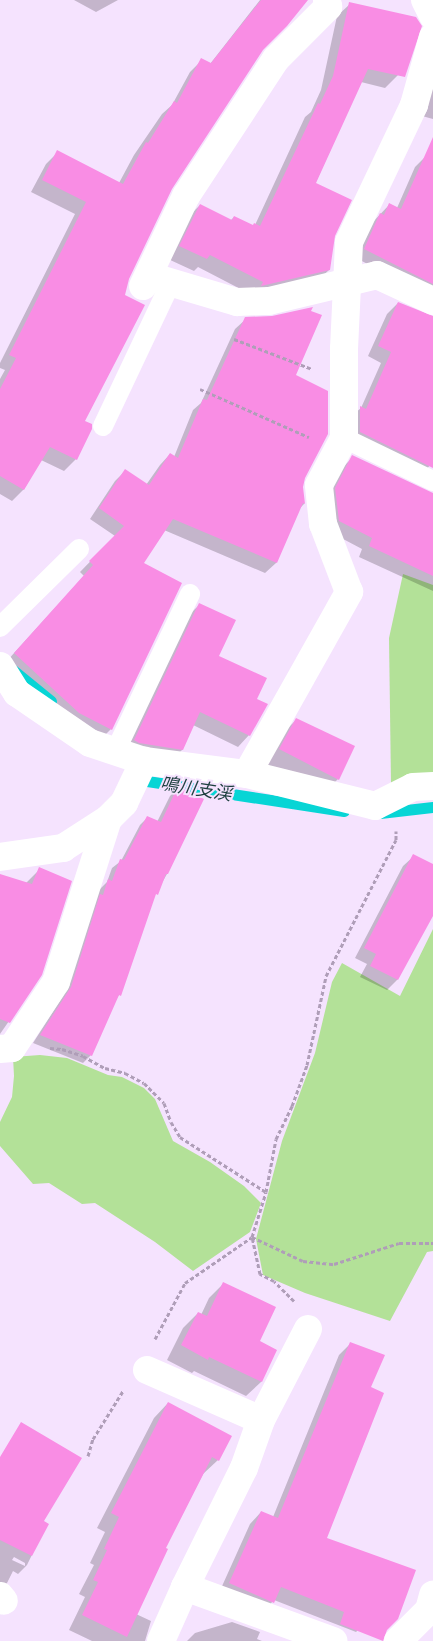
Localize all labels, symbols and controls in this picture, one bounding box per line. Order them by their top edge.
water label: 鳴川支渓 [159,772,233,804]

